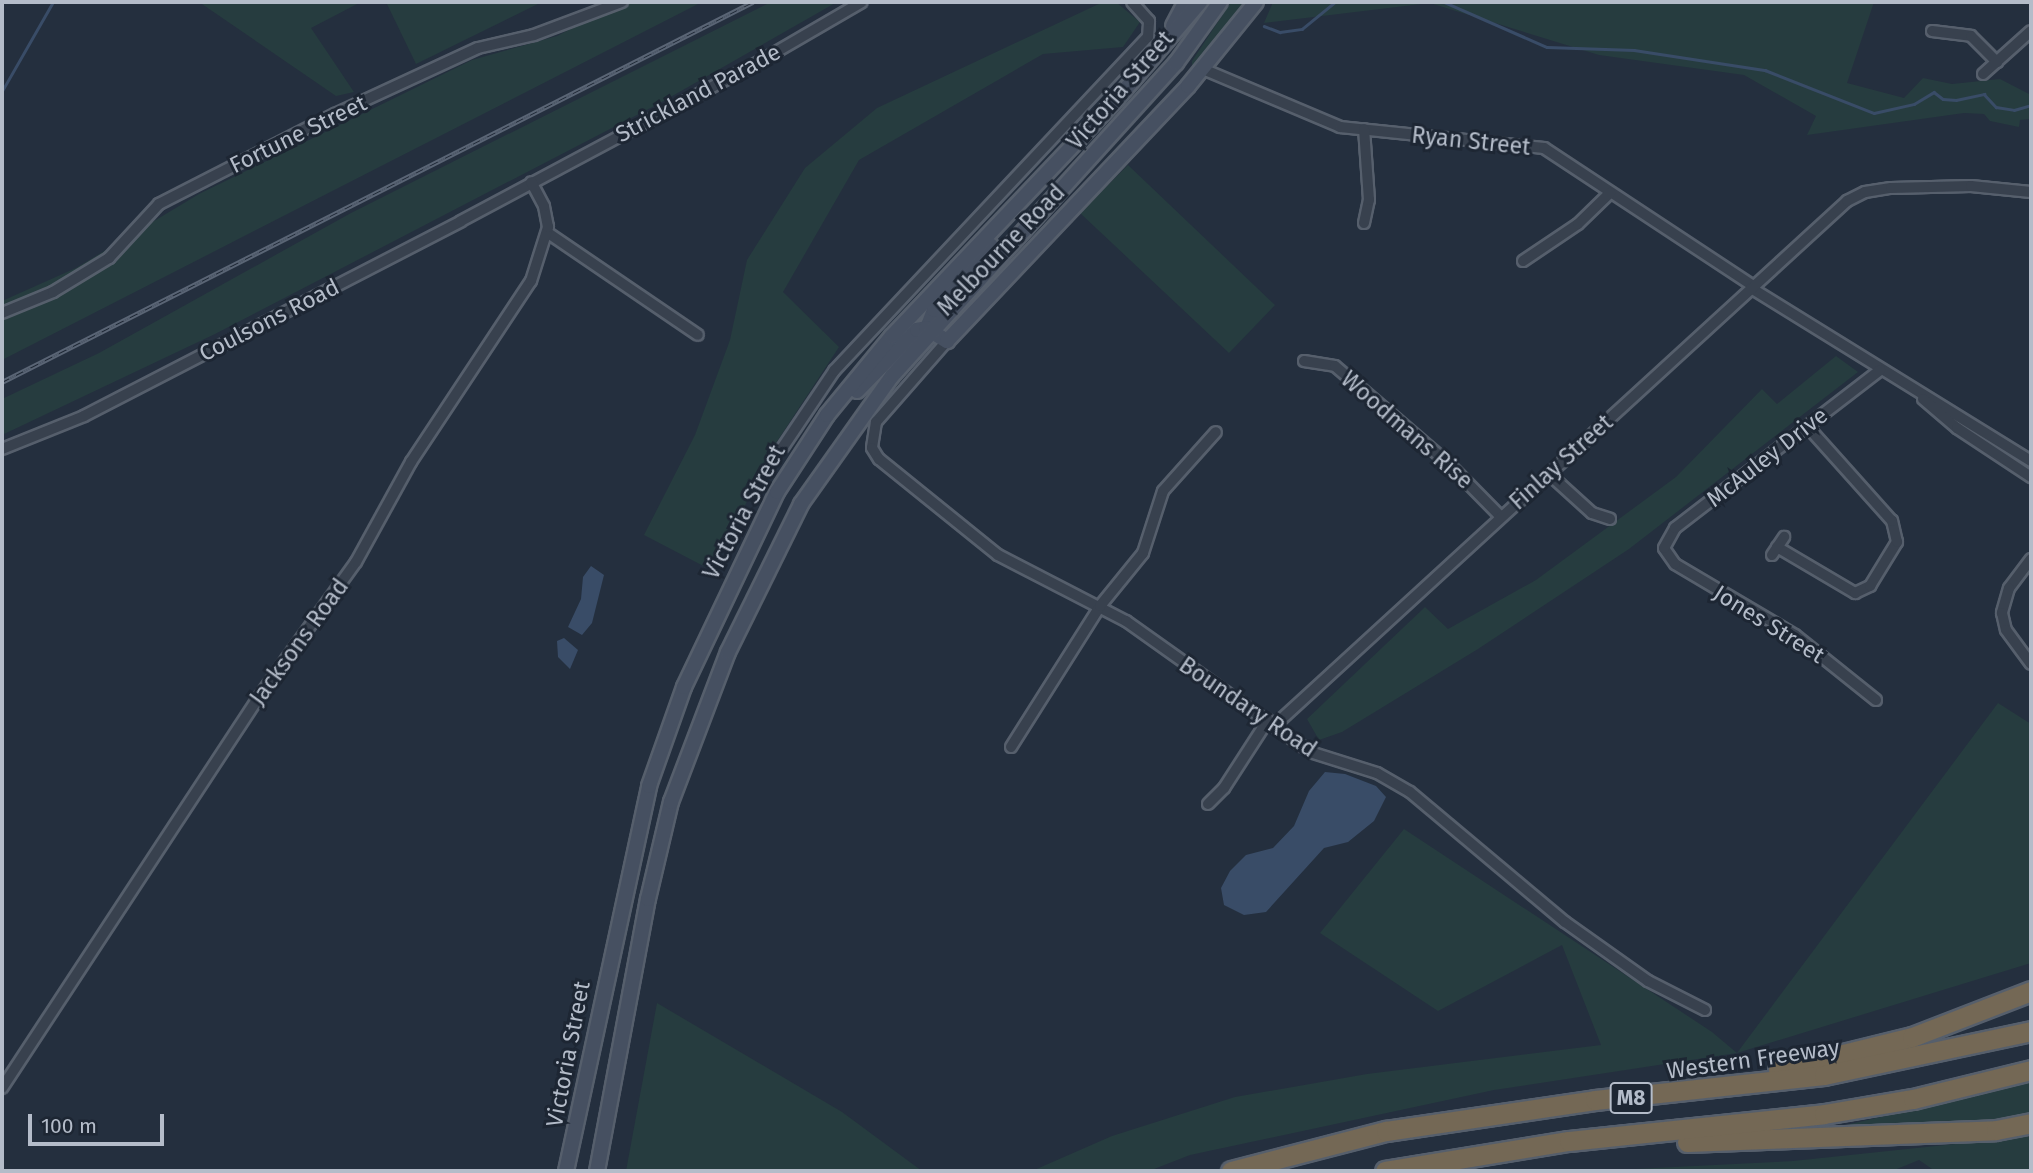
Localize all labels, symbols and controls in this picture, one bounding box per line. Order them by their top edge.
street label: Victoria Street [1061,25,1179,155]
street label: Strickland Parade [611,38,785,148]
street label: Fortune Street [225,89,371,179]
street label: Ryan Street [1410,121,1532,161]
street label: Melbourne Road [931,179,1071,321]
street label: Coulsons Road [194,273,344,367]
street label: Woodmans Rise [1335,365,1479,495]
street label: McAuley Drive [1701,401,1833,513]
street label: Finlay Street [1504,409,1618,515]
street label: Victoria Street [697,440,791,584]
street label: Jacksons Road [244,573,354,711]
street label: Jones Street [1708,579,1830,669]
street label: Boundary Road [1174,651,1322,763]
street label: Victoria Street [540,979,596,1129]
street label: Western Freeway [1665,1033,1841,1085]
road number: M8 [1608,1080,1654,1116]
scale bar [32,1100,168,1144]
text: 100 m [41,1113,97,1139]

